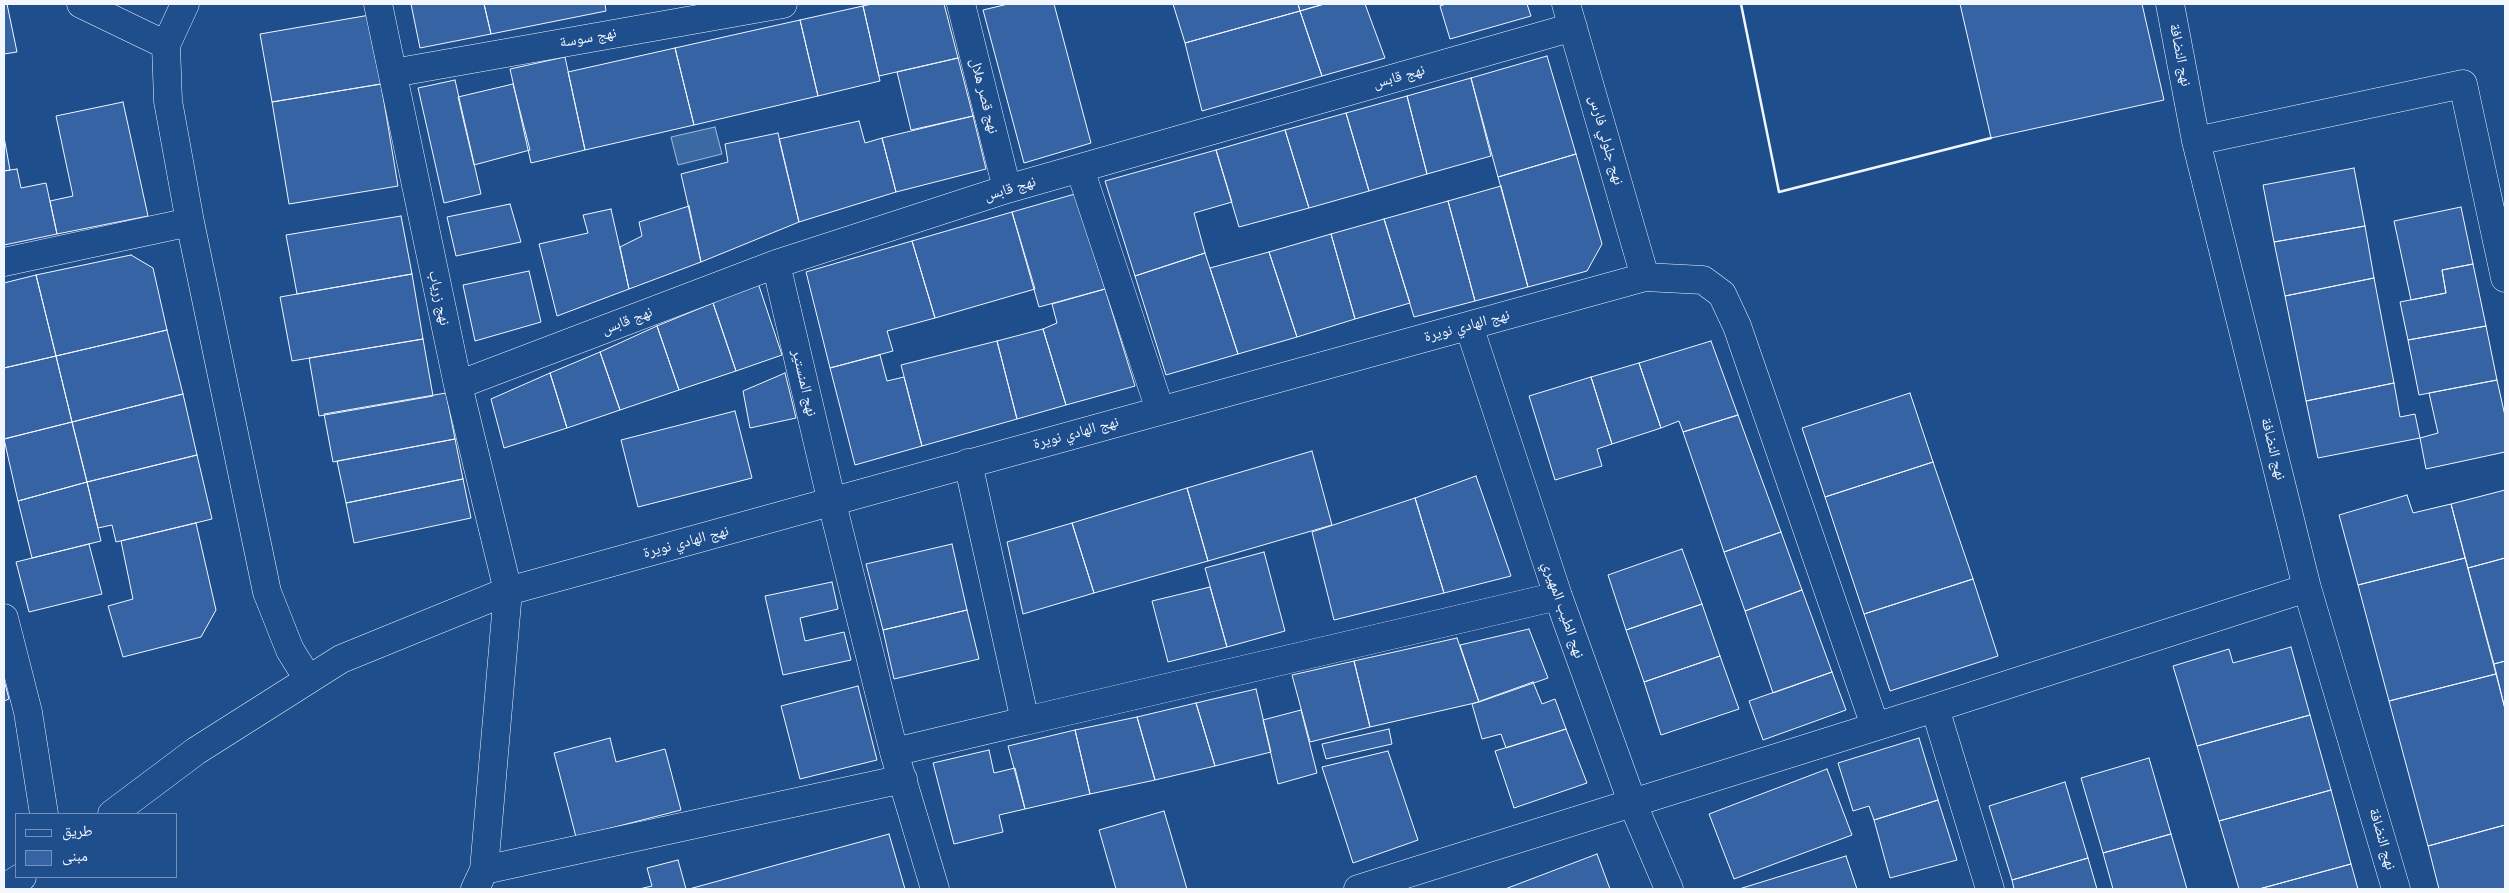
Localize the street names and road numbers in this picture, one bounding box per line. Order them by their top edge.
street label: نهج النضافة [2165,22,2195,88]
street label: نهج سوسة [558,24,618,52]
street label: نهج قصر هلال [966,56,1002,136]
street label: نهج قابس [1371,61,1427,93]
street label: نهج جلولي فارس [1585,93,1627,187]
street label: نهج قابس [982,173,1038,205]
street label: نهج زرياب [424,269,454,327]
street label: نهج قابس [599,303,655,339]
street label: نهج الهادي نويرة [1422,306,1512,346]
street label: نهج المنستير [788,348,820,418]
street label: نهج الهادي نويرة [1031,413,1121,453]
street label: نهج النضافة [2257,416,2289,482]
street label: نهج الهادي نويرة [641,522,731,562]
street label: نهج الطيب المهيري [1538,559,1588,661]
street label: نهج النضافة [2365,806,2399,872]

